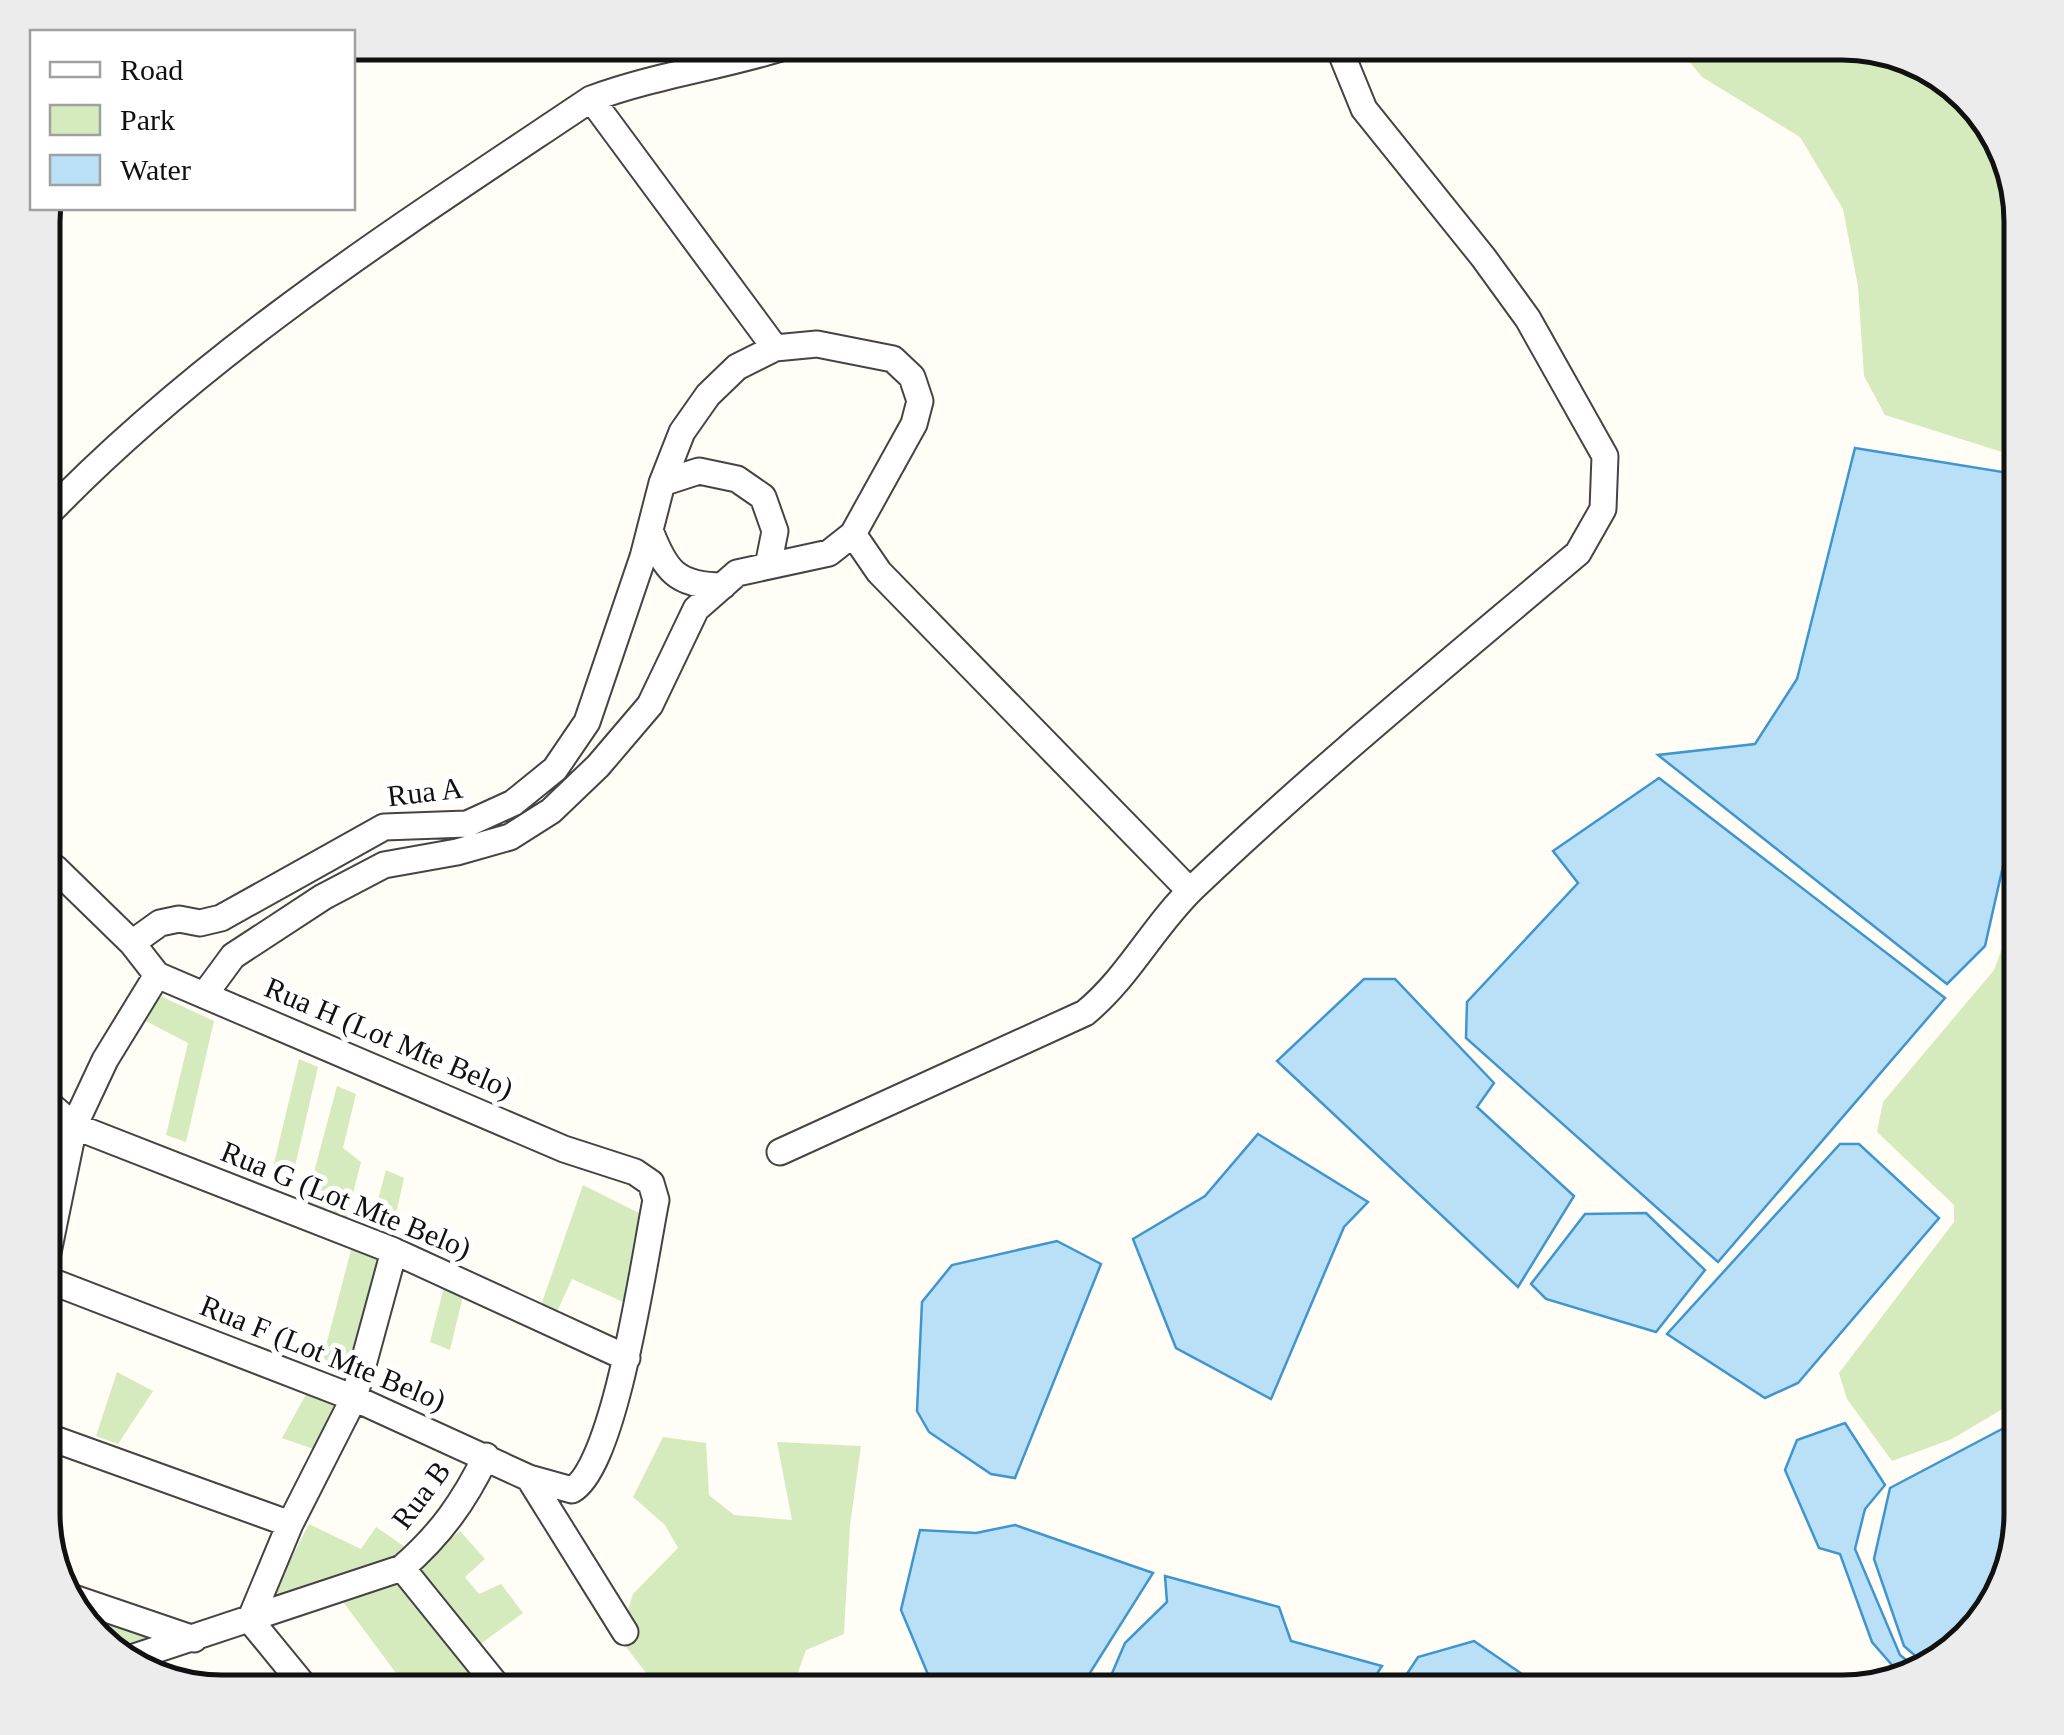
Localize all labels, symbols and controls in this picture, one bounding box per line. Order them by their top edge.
legend [30,30,355,210]
text: Road [120,53,183,86]
text: Park [120,103,175,136]
text: Water [120,153,191,186]
street label: Rua A [385,770,465,813]
street label: Rua H (Lot Mte Belo) [260,970,518,1106]
street label: Rua G (Lot Mte Belo) [216,1134,476,1266]
street label: Rua F (Lot Mte Belo) [195,1288,451,1418]
street label: Rua B [385,1454,457,1535]

